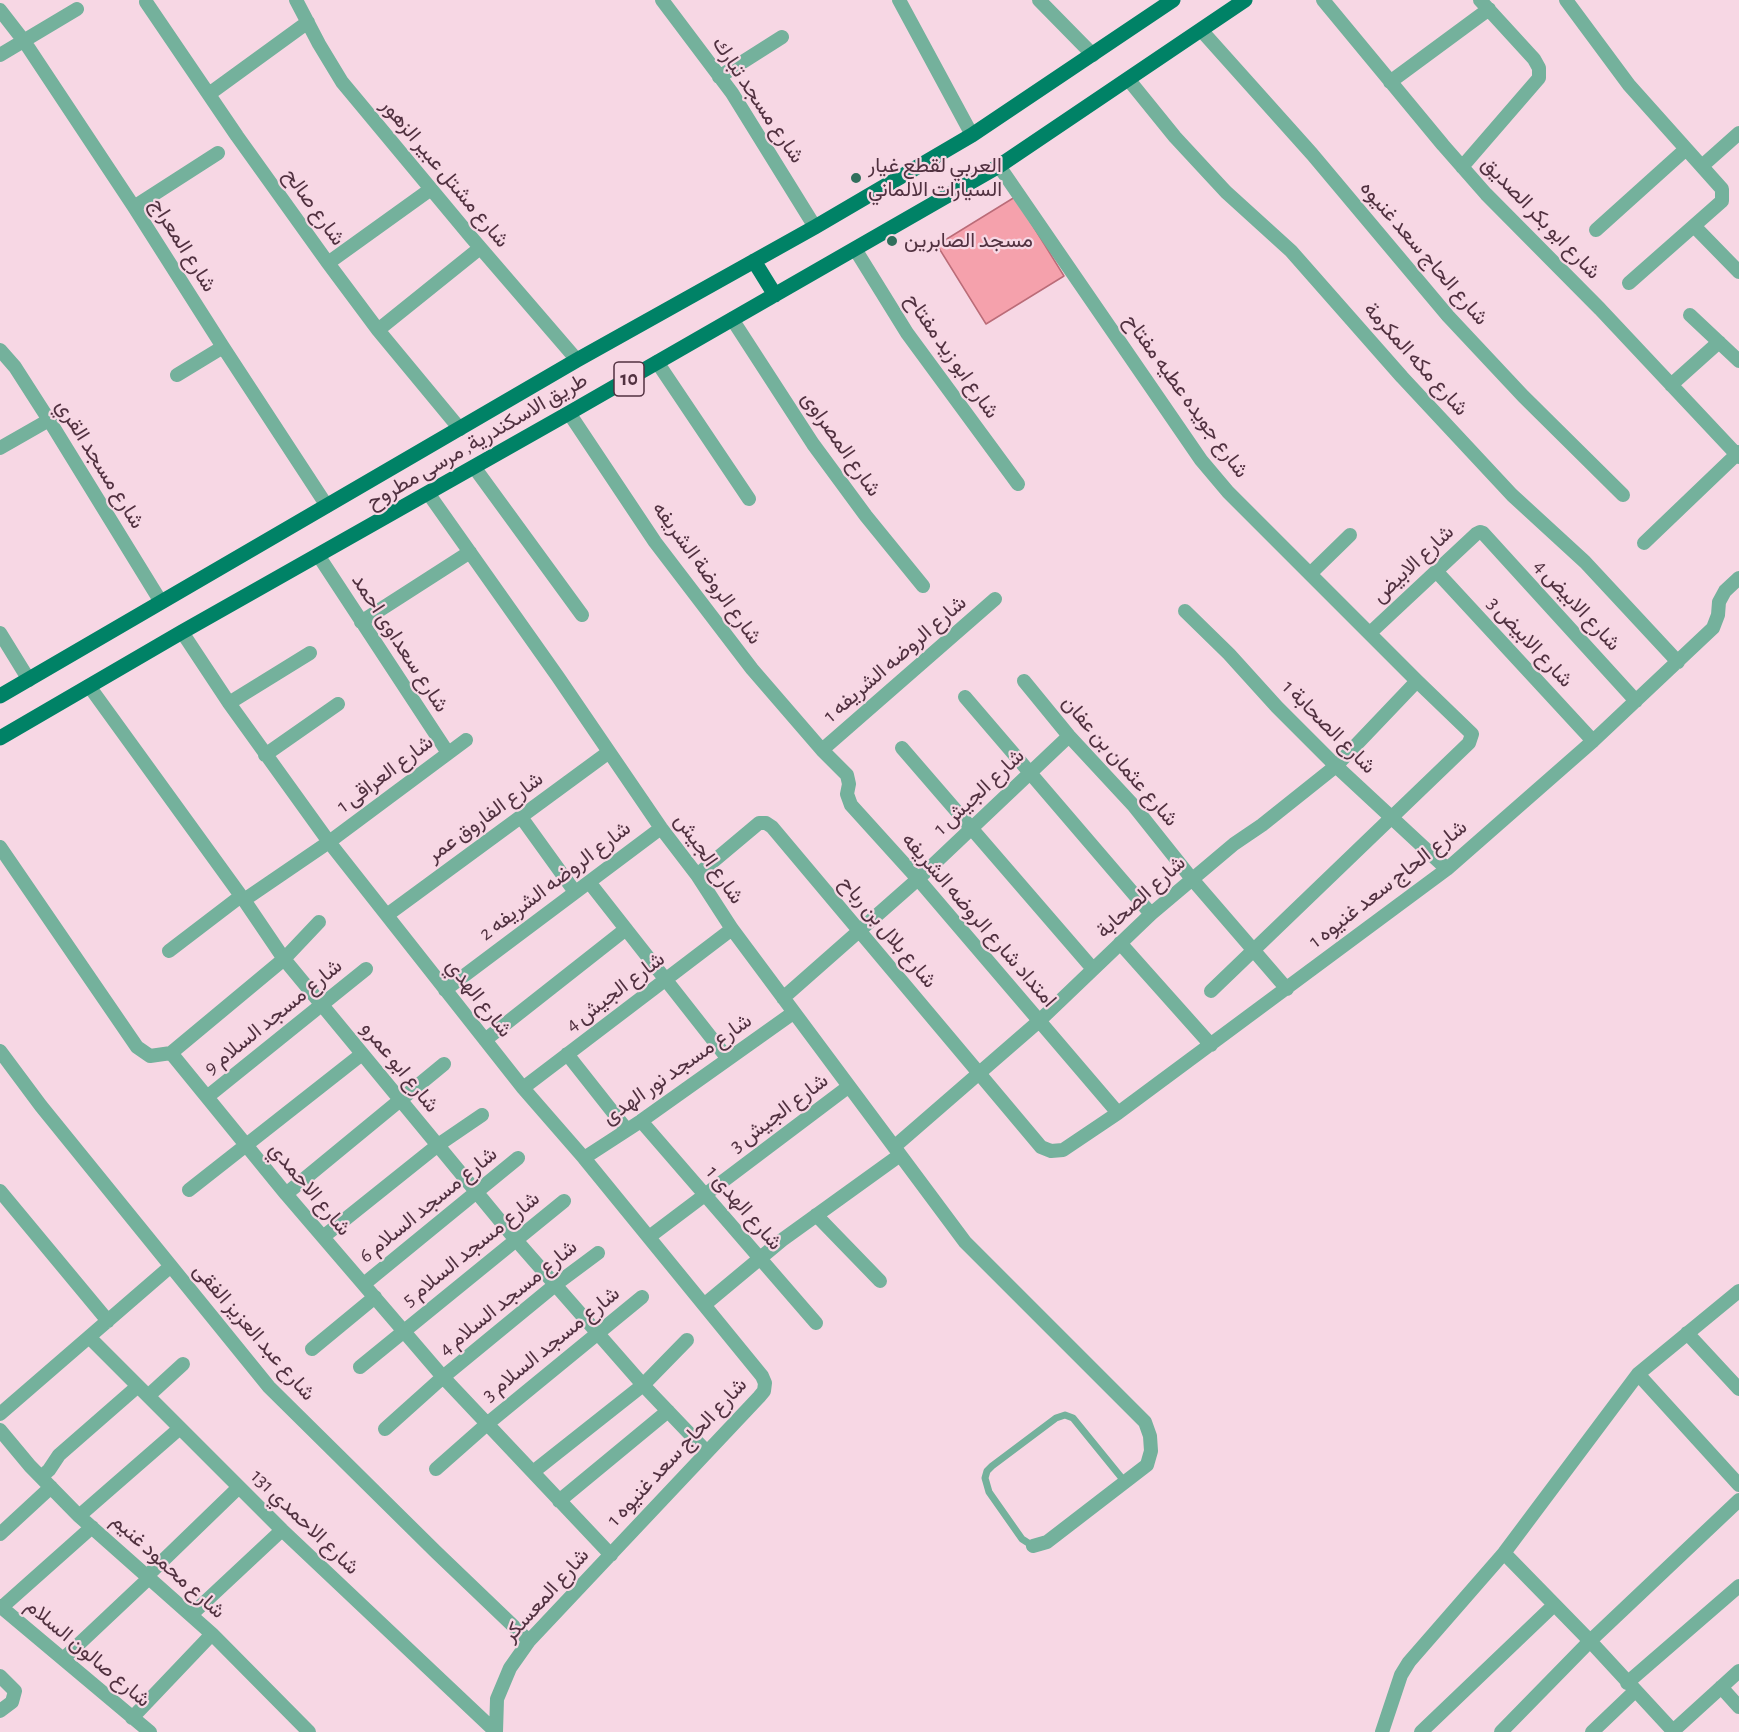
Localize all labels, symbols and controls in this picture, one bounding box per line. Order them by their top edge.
street label: شارع مسجد تبارك [706,32,810,168]
street label: شارع مشتل عبير الزهور [375,93,515,253]
street label: شارع ابو بكر الصديق [1476,151,1606,285]
place label: العربي لقطع غيار السيارات الالماني [868,153,1002,203]
street label: شارع صالح [278,163,350,251]
marker: العربي لقطع غيار السيارات الالماني [849,171,863,185]
street label: شارع الحاج سعد غنيوه [1354,176,1494,330]
street label: شارع المعراج [144,193,222,297]
place label: مسجد الصابرين [904,228,1033,254]
marker: مسجد الصابرين [885,234,899,248]
street label: شارع ابو زيد مفتاح [899,288,1005,424]
street label: شارع مكه المكرمة [1358,297,1474,421]
street label: شارع جويده عطيه مفتاح [1118,309,1254,483]
road number: 10 [614,362,644,396]
street label: طريق الاسكندرية, مرسى مطروح [362,367,592,515]
street label: شارع المصراوى [796,387,886,501]
street label: شارع مسجد القري [50,395,150,533]
street label: شارع الروضة الشريفه [647,497,767,649]
street label: شارع الابيض [1367,520,1459,608]
street label: شارع الابيض 4 [1528,554,1626,656]
street label: شارع سعداوى احمد [346,569,454,717]
street label: شارع الروضه الشريفه 1 [818,590,972,728]
street label: شارع الابيض 3 [1482,591,1578,693]
street label: شارع الصحابة 1 [1277,675,1381,779]
street label: شارع عثمان بن عفان [1056,690,1184,832]
street label: شارع العراقى 1 [332,730,438,818]
street label: شارع الجيش 1 [928,743,1030,841]
street label: شارع الفاروق عمر [422,766,548,868]
street label: شارع الجيش [669,809,749,909]
street label: شارع الحاج سعد غنيوه 1 [1304,814,1472,954]
street label: شارع الروضه الشريفه 2 [474,816,636,946]
street label: امتداد شارع الروضه الشريفه [896,827,1062,1013]
street label: شارع الصحابة [1091,850,1191,944]
street label: شارع بلال بن رباح [834,871,942,993]
street label: شارع الجيش 4 [560,946,670,1038]
street label: شارع مسجد السلام 9 [199,953,347,1081]
street label: شارع الهدي [440,954,518,1042]
street label: شارع مسجد نور الهدى [597,1008,757,1130]
street label: شارع ابو عمرو [356,1016,444,1118]
street label: شارع الجيش 3 [725,1068,833,1158]
street label: شارع الاحمدي [264,1137,356,1241]
street label: شارع مسجد السلام 6 [354,1141,502,1269]
street label: شارع الهدى 1 [700,1161,788,1255]
street label: شارع مسجد السلام 5 [397,1186,545,1312]
street label: شارع مسجد السلام 4 [434,1234,582,1362]
street label: شارع عبد العزيز الفقى [187,1258,321,1406]
street label: شارع مسجد السلام 3 [477,1281,625,1407]
street label: شارع الحاج سعد غنيوه 1 [602,1373,752,1531]
street label: شارع الاحمدي 131 [245,1464,365,1580]
street label: شارع محمود غنيم [106,1508,230,1624]
street label: شارع المعسكر [497,1543,595,1647]
street label: شارع صالون السلام [20,1593,156,1713]

